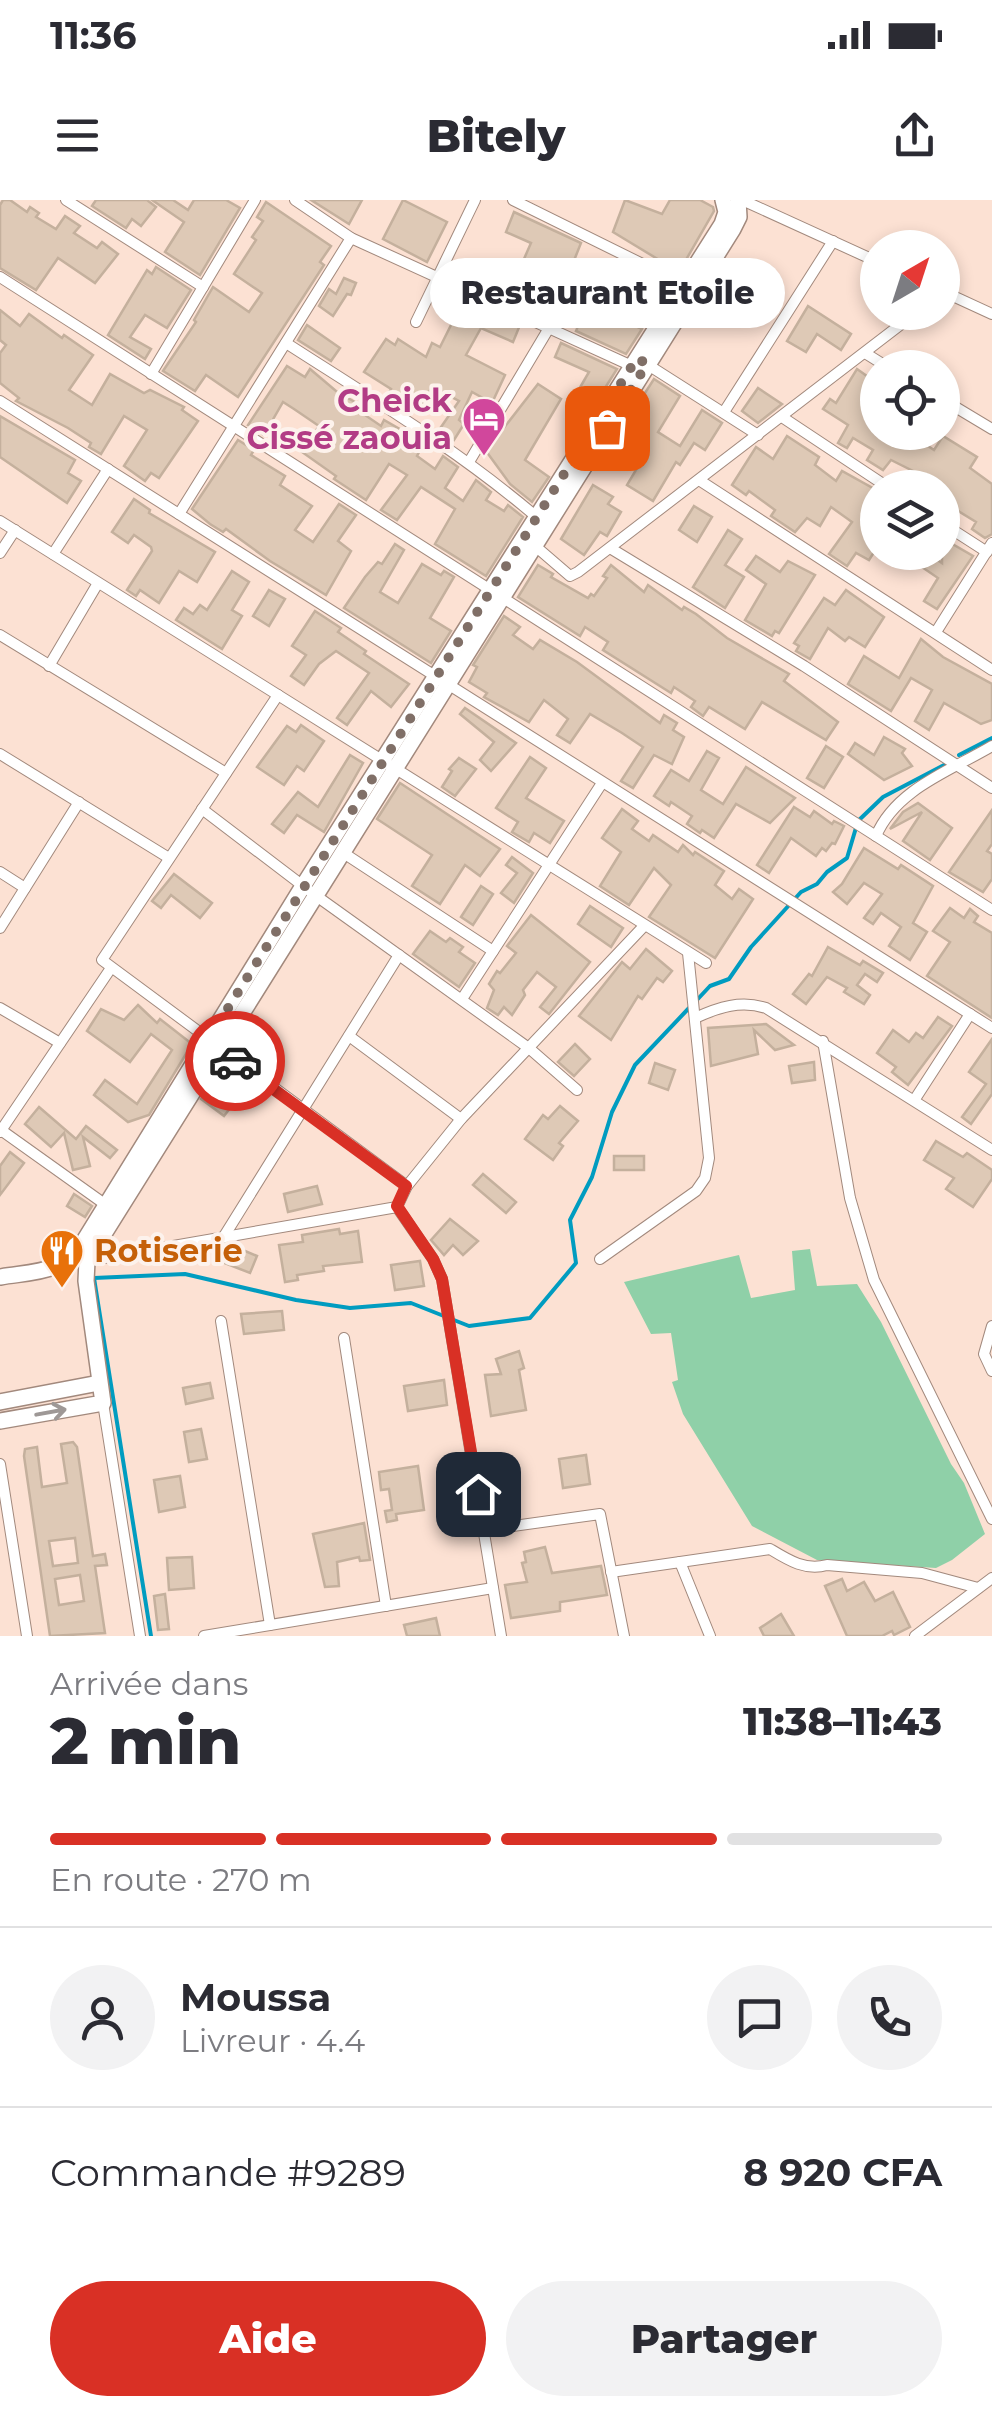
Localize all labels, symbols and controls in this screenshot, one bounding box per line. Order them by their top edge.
text: 11:36 [50,12,136,59]
icon: menu [50,108,105,163]
text: Bitely [427,108,565,163]
icon: share [887,108,942,163]
north arrow [860,230,960,330]
map controls [860,230,960,570]
callout: Restaurant Etoile [430,258,784,328]
text: Restaurant Etoile [461,273,754,312]
button: locate [860,350,960,450]
place label: Cheick Cissé zaouia [246,381,453,457]
pin [565,386,650,471]
hotel icon: Cheick Cissé zaouia [461,396,507,457]
icon: bag [580,401,635,456]
button: layers [860,470,960,570]
courier [185,1011,285,1111]
icon: car [208,1034,263,1089]
restaurant icon: Rotiserie [39,1228,85,1289]
place label: Rotiserie [94,1231,243,1270]
one-way arrow [35,1402,67,1421]
pin [436,1452,521,1537]
icon: home [451,1467,506,1522]
text: Arrivée dans [50,1664,248,1703]
text: 11:38–11:43 [743,1698,942,1745]
text: 2 min [50,1701,241,1780]
text: En route · 270 m [50,1860,312,1899]
button: person [50,1965,155,2070]
button: chat [707,1965,812,2070]
button: phone [837,1965,942,2070]
text: Moussa [180,1974,331,2021]
text: Livreur · 4.4 [180,2021,365,2060]
text: Commande #9289 [50,2149,406,2196]
text: 8 920 CFA [743,2149,942,2196]
button: Aide [50,2281,486,2396]
button: Partager [506,2281,942,2396]

